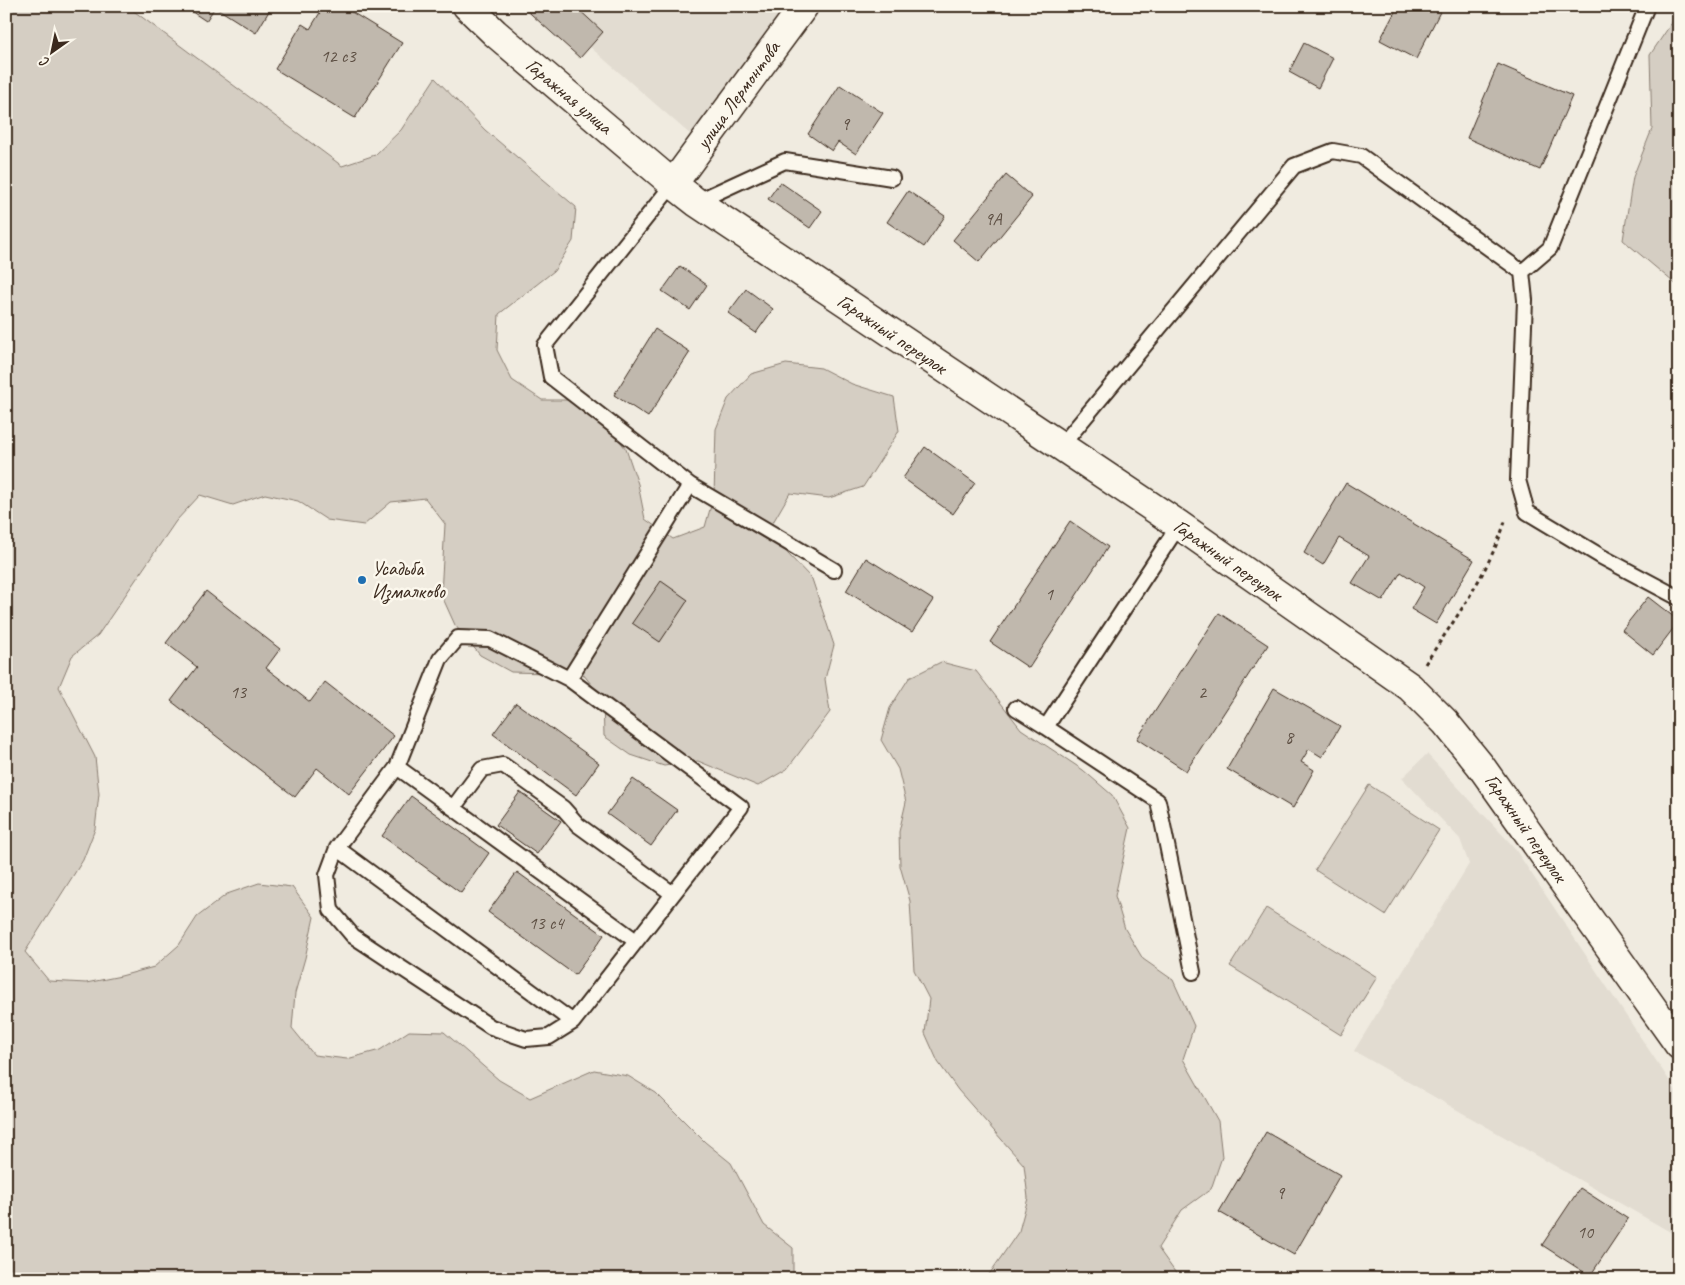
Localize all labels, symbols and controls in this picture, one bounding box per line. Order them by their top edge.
north arrow [28,28,78,78]
street label: улица Лермонтова [690,35,786,155]
house number: 12 с3 [320,45,357,67]
text: С [36,52,53,71]
street label: Гаражная улица [521,53,618,140]
house number: 9 [841,113,851,135]
house number: 9А [984,208,1003,230]
street label: Гаражный переулок [832,288,953,381]
street label: Гаражный переулок [1169,513,1288,608]
place label: Усадьба Измалково [372,556,446,605]
marker: Усадьба Измалково [356,574,368,586]
house number: 1 [1045,583,1054,605]
house number: 13 [230,681,248,703]
house number: 2 [1198,681,1208,703]
house number: 8 [1285,726,1295,748]
street label: Гаражный переулок [1479,769,1574,888]
house number: 13 с4 [528,912,565,934]
house number: 9 [1276,1182,1286,1204]
house number: 10 [1577,1221,1595,1243]

